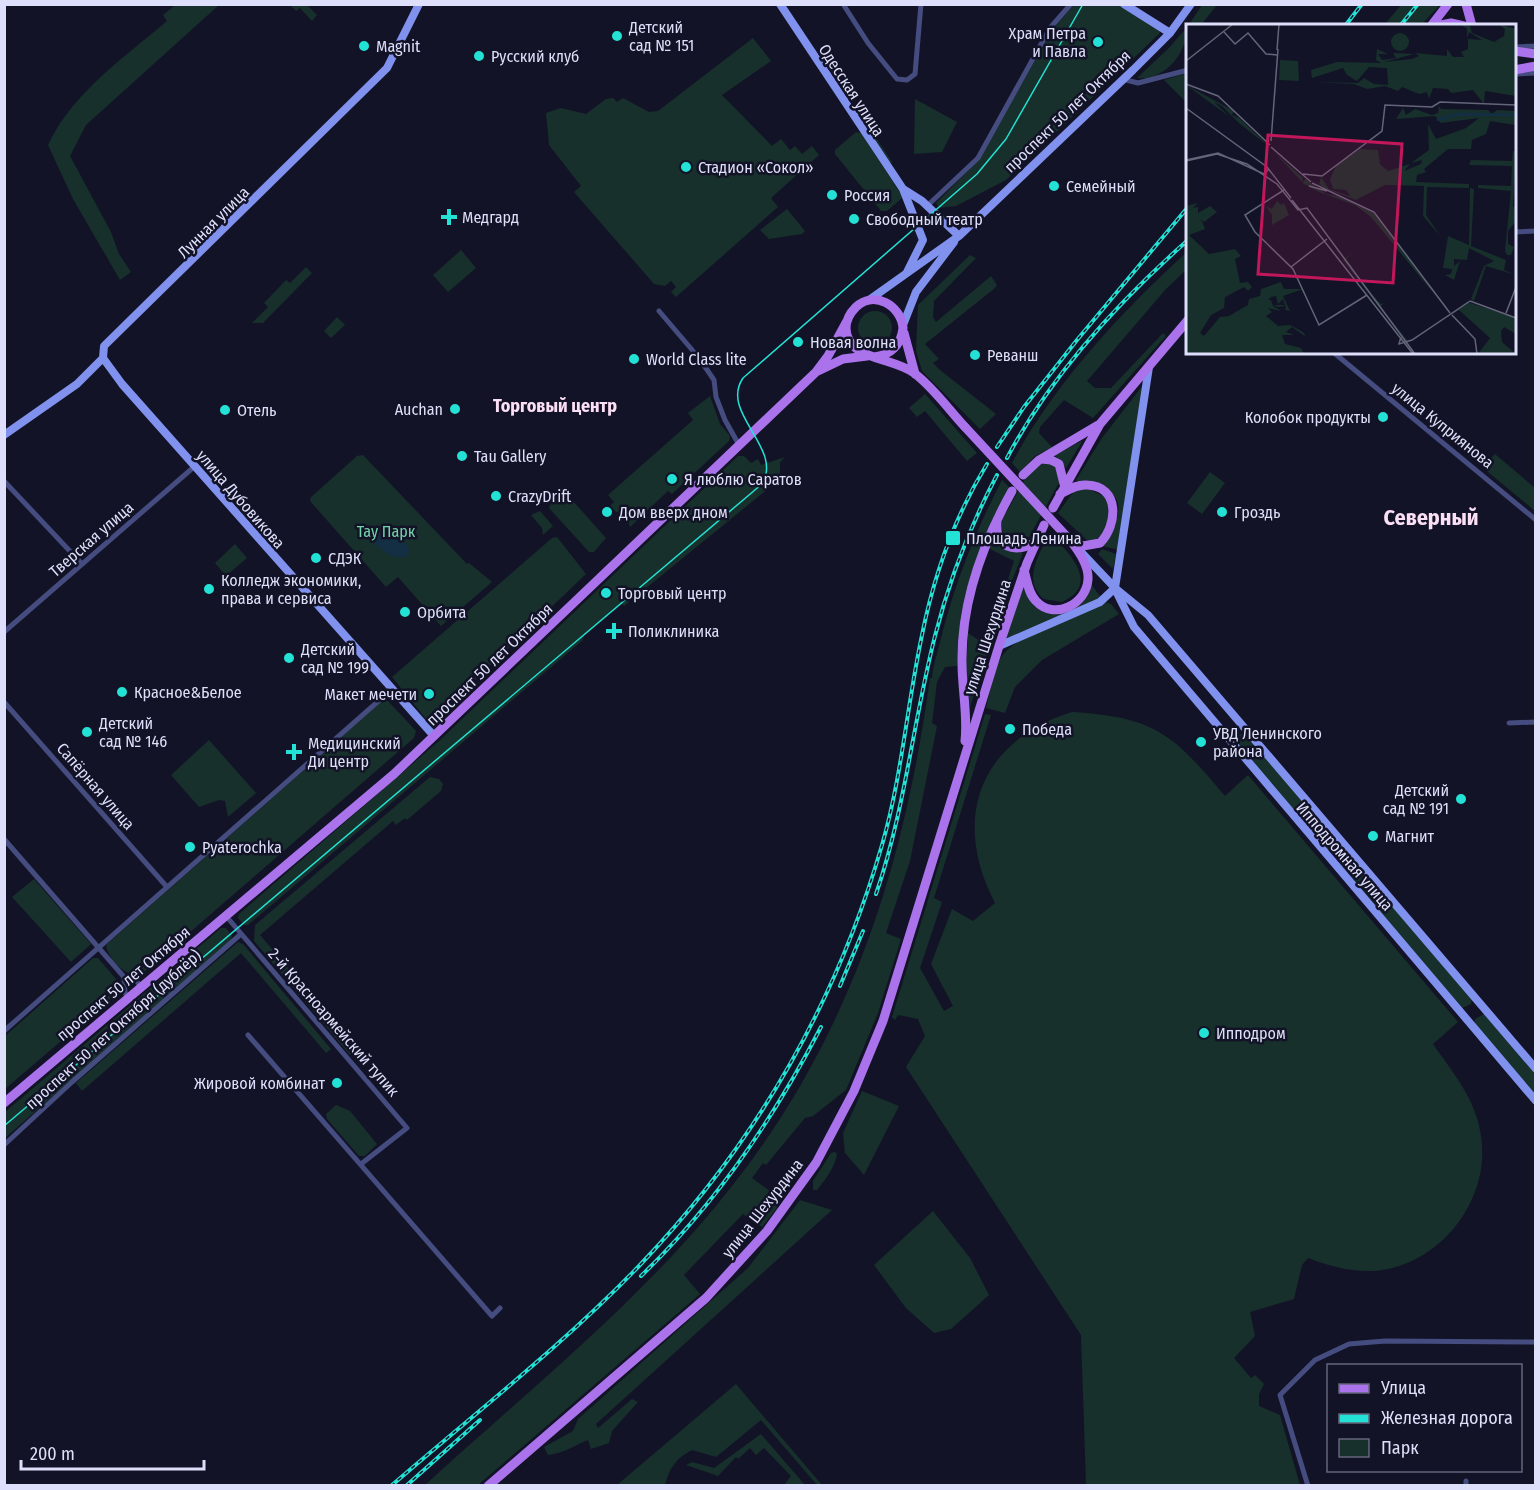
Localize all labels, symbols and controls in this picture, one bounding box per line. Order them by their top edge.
place label: Детский сад № 151 [628,18,694,55]
place label: Храм Петра и Павла [1009,24,1086,61]
inset map [1186,24,1516,354]
marker: Детский сад № 151 [610,29,624,43]
marker: Храм Петра и Павла [1091,35,1105,49]
place label: Magnit [376,37,421,56]
marker: Magnit [357,39,371,53]
street label: Одесская улица [815,41,889,140]
street label: проспект 50 лет Октября [1000,46,1134,177]
place label: Русский клуб [491,47,579,66]
marker: Русский клуб [472,49,486,63]
place label: Стадион «Сокол» [698,158,814,177]
marker: Стадион «Сокол» [679,160,693,174]
place label: Семейный [1066,177,1136,196]
marker: Семейный [1047,179,1061,193]
street label: Лунная улица [174,183,253,262]
place label: Россия [844,186,890,205]
marker: Россия [825,188,839,202]
marker: Медгард [440,208,458,226]
place label: Медгард [462,208,519,227]
place label: Свободный театр [866,210,983,229]
marker: Свободный театр [847,212,861,226]
place label: Новая волна [810,333,897,352]
marker: Новая волна [791,335,805,349]
place label: Реванш [987,346,1039,365]
marker: Реванш [968,348,982,362]
place label: World Class lite [646,350,747,369]
marker: World Class lite [627,352,641,366]
street label: улица Куприянова [1388,378,1498,472]
district label: Торговый центр [493,395,617,417]
place label: Auchan [395,400,443,419]
place label: Отель [237,401,277,420]
marker: Auchan [448,402,462,416]
marker: Отель [218,403,232,417]
place label: Колобок продукты [1245,408,1371,427]
marker: Колобок продукты [1376,410,1390,424]
street label: улица Дубовикова [193,446,289,553]
place label: Tau Gallery [474,447,547,466]
marker: Tau Gallery [455,449,469,463]
place label: Я люблю Саратов [684,470,802,489]
marker: Я люблю Саратов [665,472,679,486]
place label: CrazyDrift [508,487,572,506]
marker: CrazyDrift [489,489,503,503]
street label: Тверская улица [45,498,137,581]
place label: Дом вверх дном [618,503,728,522]
place label: Гроздь [1234,503,1280,522]
district label: Северный [1383,504,1479,531]
marker: Дом вверх дном [600,505,614,519]
marker: Гроздь [1215,505,1229,519]
park label: Тау Парк [357,522,416,541]
marker: Площадь Ленина [944,529,962,547]
place label: Площадь Ленина [966,529,1082,548]
place label: СДЭК [328,549,362,568]
marker: СДЭК [309,551,323,565]
place label: Колледж экономики, права и сервиса [221,571,361,608]
street label: улица Шехурдина [960,577,1015,697]
marker: Колледж экономики, права и сервиса [202,582,216,596]
place label: Торговый центр [618,584,726,603]
marker: Торговый центр [599,586,613,600]
street label: проспект 50 лет Октября [422,599,556,730]
place label: Орбита [417,603,466,622]
marker: Орбита [398,605,412,619]
marker: Поликлиника [605,622,623,640]
place label: Поликлиника [628,622,719,641]
place label: Детский сад № 199 [300,640,369,677]
marker: Детский сад № 199 [282,651,296,665]
place label: Красное&Белое [134,683,242,702]
marker: Красное&Белое [115,685,129,699]
place label: Макет мечети [324,685,417,704]
marker: Макет мечети [422,687,436,701]
place label: Детский сад № 146 [98,714,167,751]
place label: Победа [1022,720,1072,739]
marker: Победа [1003,722,1017,736]
place label: УВД Ленинского района [1212,724,1322,761]
marker: Детский сад № 146 [80,725,94,739]
place label: Медицинский Ди центр [307,734,401,771]
marker: УВД Ленинского района [1194,735,1208,749]
street label: Сапёрная улица [53,739,139,834]
marker: Медицинский Ди центр [285,743,303,761]
place label: Детский сад № 191 [1383,781,1449,818]
marker: Детский сад № 191 [1454,792,1468,806]
street label: Ипподромная улица [1292,798,1397,915]
place label: Магнит [1385,827,1435,846]
marker: Магнит [1366,829,1380,843]
place label: Pyaterochka [202,838,282,857]
marker: Pyaterochka [183,840,197,854]
street label: проспект 50 лет Октября [53,922,194,1045]
street label: 2-й Красноармейский тупик [264,944,403,1101]
street label: проспект 50 лет Октября (дублёр) [22,945,205,1113]
place label: Ипподром [1216,1024,1286,1043]
marker: Ипподром [1197,1026,1211,1040]
place label: Жировой комбинат [194,1074,325,1093]
marker: Жировой комбинат [330,1076,344,1090]
street label: улица Шехурдина [718,1155,807,1262]
legend [1327,1364,1522,1472]
text: Улица [1380,1377,1426,1399]
text: Железная дорога [1381,1407,1513,1429]
scale bar [21,1433,204,1471]
text: Парк [1381,1437,1419,1459]
text: 200 m [30,1443,75,1465]

